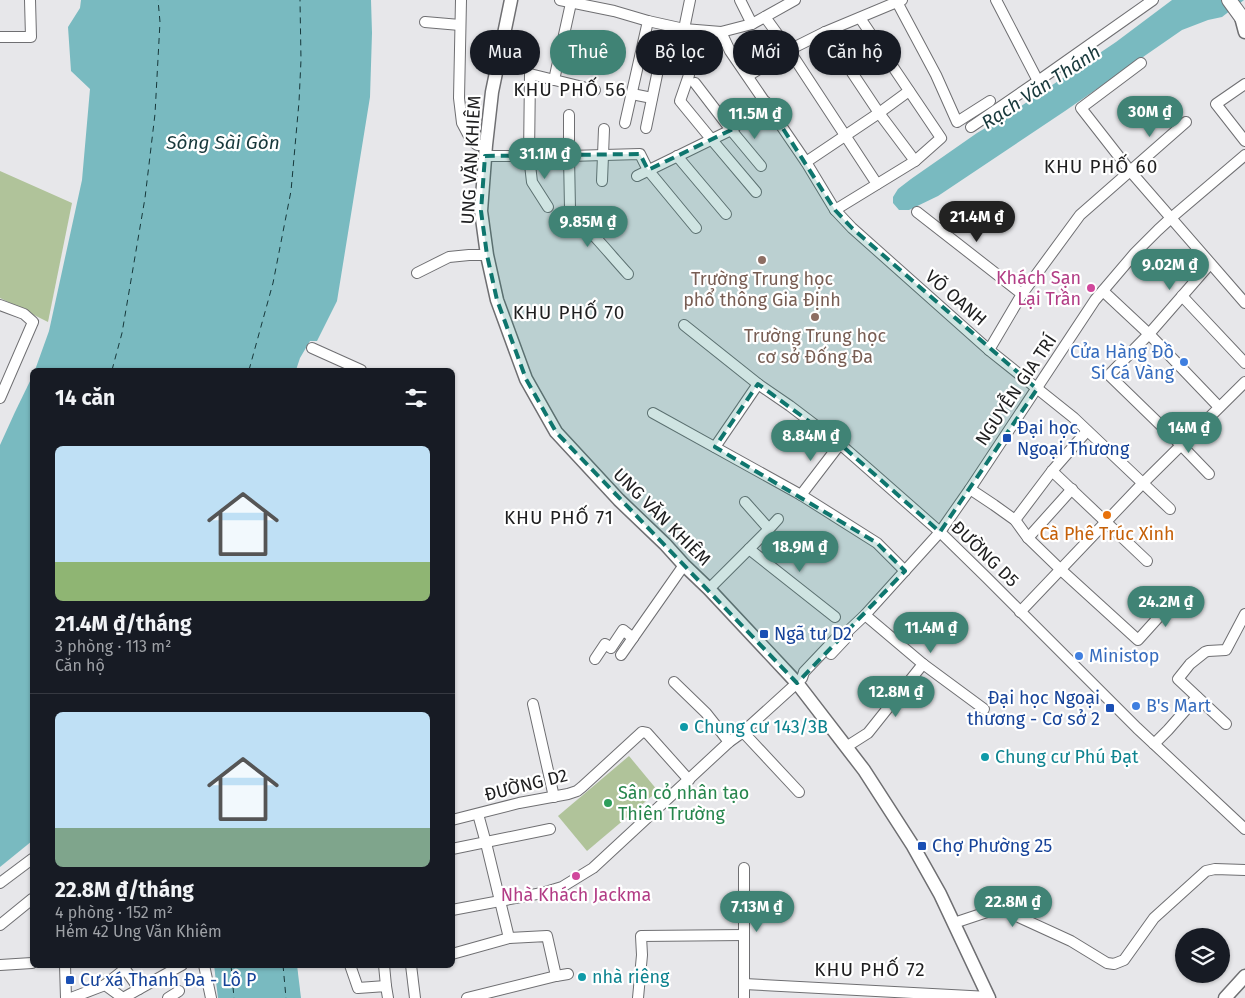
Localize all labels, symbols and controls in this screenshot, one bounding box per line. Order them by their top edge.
chip: Mua [470,30,540,75]
chip: Thuê [550,30,626,75]
chip: Bộ lọc [636,30,723,75]
chip: Mới [733,30,799,75]
chip: Căn hộ [809,30,901,75]
water label: Rạch Văn Thánh [977,40,1105,134]
district label: KHU PHỐ 56 [513,76,627,101]
street label: UNG VĂN KHIÊM [457,95,485,225]
pin: 30M ₫ [1115,96,1185,138]
pin: 11.5M ₫ [709,98,801,140]
text: 30M ₫ [1128,102,1172,121]
text: 11.5M ₫ [728,104,782,123]
water label: Sông Sài Gòn [165,131,280,154]
pin: 31.1M ₫ [499,138,591,180]
text: 31.1M ₫ [519,144,571,163]
district label: KHU PHỐ 60 [1044,153,1158,178]
pin: 21.4M ₫ [931,200,1023,243]
pin: 9.85M ₫ [542,206,634,248]
text: 21.4M ₫ [950,207,1004,226]
text: 9.85M ₫ [560,212,616,231]
pin: 9.02M ₫ [1124,248,1216,291]
marker: Trường Trung học phổ thông Gia Định [756,254,768,266]
text: 9.02M ₫ [1142,255,1198,274]
street label: VÕ OANH [921,265,992,331]
place label: Khách Sạn Lại Trần [996,267,1081,310]
place label: Trường Trung học phổ thông Gia Định [683,268,841,311]
marker: Khách Sạn Lại Trần [1085,282,1097,294]
district label: KHU PHỐ 70 [513,299,625,324]
marker: Trường Trung học cơ sở Đống Đa [809,311,821,323]
place label: Trường Trung học cơ sở Đống Đa [744,325,886,368]
street label: NGUYỄN GIA TRÍ [968,329,1061,450]
place label: Cửa Hàng Đồ Si Cá Vàng [1070,341,1175,384]
marker: Cửa Hàng Đồ Si Cá Vàng [1178,356,1190,368]
icon: filters [402,384,430,412]
text: 14 căn [55,385,115,411]
pin: 14M ₫ [1154,412,1224,454]
place label: Đại học Ngoại Thương [1017,417,1130,460]
text: 14M ₫ [1168,418,1210,437]
pin: 8.84M ₫ [765,420,857,462]
text: 8.84M ₫ [782,426,840,445]
marker: Đại học Ngoại Thương [1001,432,1013,444]
street label: UNG VĂN KHIÊM [609,464,715,570]
icon: home [198,479,288,569]
district label: KHU PHỐ 71 [504,504,614,529]
marker: Cà Phê Trúc Xinh [1101,509,1113,521]
street label: ĐƯỜNG D5 [947,516,1023,592]
place label: Cà Phê Trúc Xinh [1039,523,1175,545]
pin: 18.9M ₫ [754,530,846,573]
text: 18.9M ₫ [772,537,828,556]
pin: 24.2M ₫ [1120,586,1212,628]
text: 24.2M ₫ [1138,592,1194,611]
text: 21.4M ₫/tháng [55,611,192,637]
pin: 11.4M ₫ [885,612,977,654]
text: 11.4M ₫ [904,618,958,637]
place label: Ngã tư D2 [774,623,852,645]
marker: Ngã tư D2 [758,628,770,640]
text: 3 phòng · 113 m² [55,637,171,656]
place label: Ministop [1089,645,1160,667]
marker: Ministop [1073,650,1085,662]
text: Căn hộ [55,656,105,675]
pin: 12.8M ₫ [850,676,942,718]
text: 12.8M ₫ [869,682,923,701]
place label: Đại học Ngoại thương - Cơ sở 2 [967,687,1100,730]
place label: B's Mart [1146,695,1211,717]
marker: B's Mart [1130,700,1142,712]
marker: Đại học Ngoại thương - Cơ sở 2 [1104,702,1116,714]
place label: Chung cư 143/3B [694,716,828,738]
marker: Chung cư 143/3B [678,721,690,733]
icon: home [198,744,288,834]
place label: Chung cư Phú Đạt [995,746,1139,768]
marker: Chung cư Phú Đạt [979,751,991,763]
street label: ĐƯỜNG D2 [482,764,570,806]
place label: Sân cỏ nhân tạo Thiên Trường [618,782,749,825]
marker: Sân cỏ nhân tạo Thiên Trường [602,797,614,809]
place label: Chợ Phường 25 [932,835,1052,857]
marker: Chợ Phường 25 [916,840,928,852]
marker: Nhà Khách Jackma [570,870,582,882]
text: 22.8M ₫/tháng [55,877,194,903]
place label: Nhà Khách Jackma [501,884,651,906]
pin: 22.8M ₫ [967,886,1059,928]
pin: 7.13M ₫ [711,890,803,933]
text: 22.8M ₫ [985,892,1041,911]
text: 7.13M ₫ [731,897,783,916]
text: 4 phòng · 152 m² [55,903,173,922]
text: Hẻm 42 Ung Văn Khiêm [55,922,222,941]
map controls [1175,928,1230,983]
button: layers [1175,928,1230,983]
district label: KHU PHỐ 72 [814,956,926,981]
place label: nhà riêng [592,966,670,988]
place label: Cư xá Thanh Đa - Lô P [80,969,256,991]
marker: nhà riêng [576,971,588,983]
marker: Cư xá Thanh Đa - Lô P [64,974,76,986]

